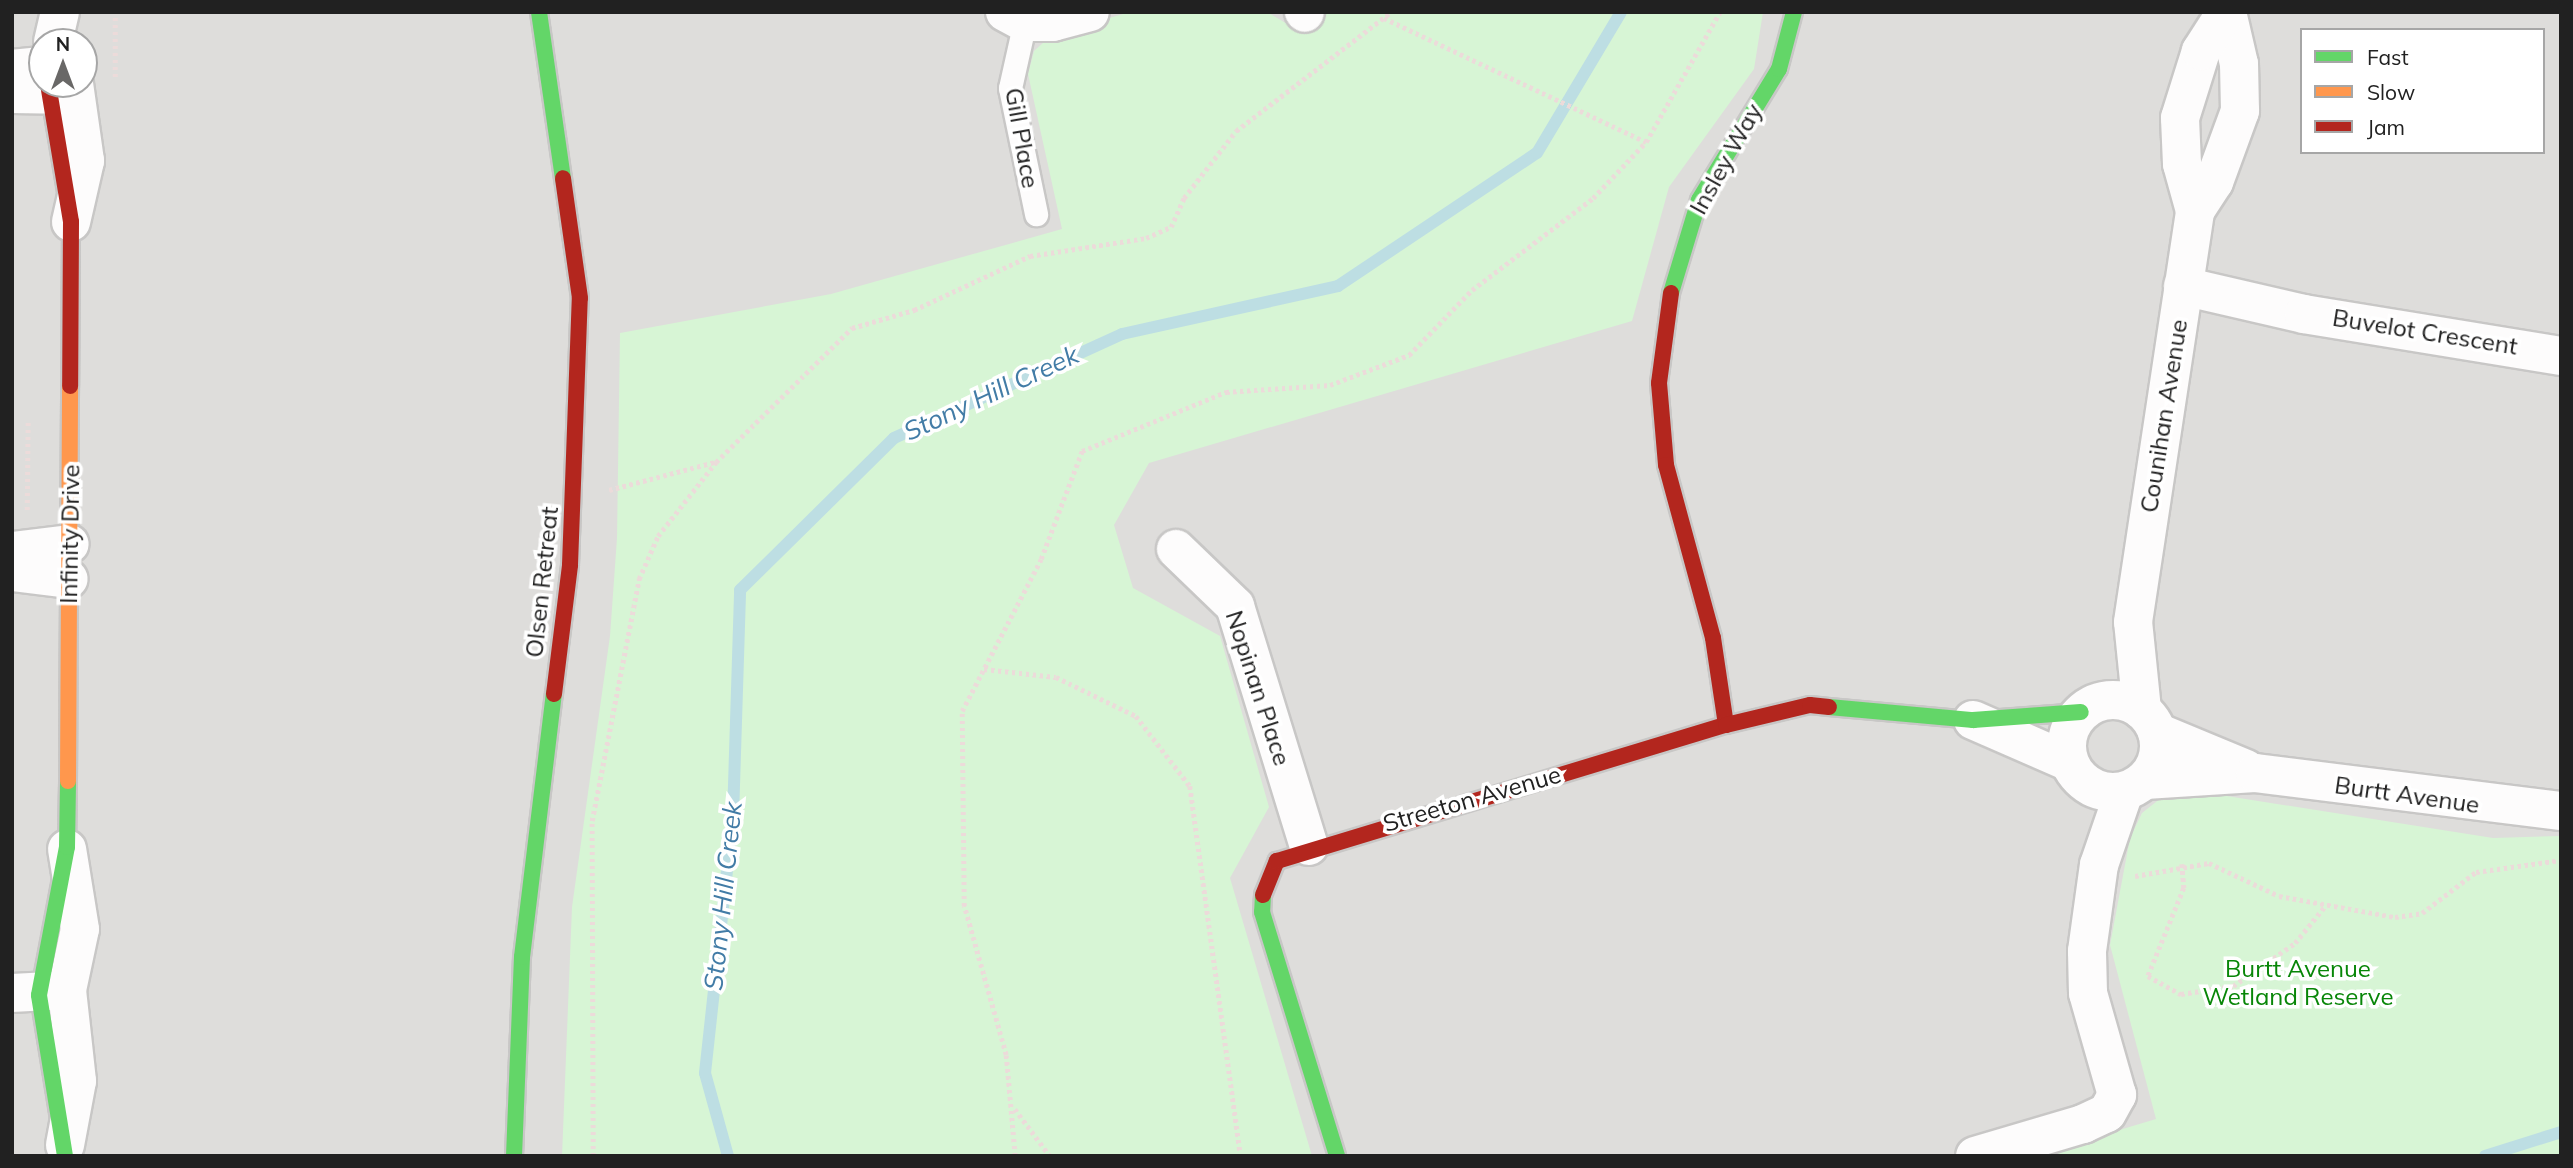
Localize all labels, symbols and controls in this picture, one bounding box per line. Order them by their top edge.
north arrow [28,28,98,98]
legend [2300,28,2545,154]
text: N [56,32,70,56]
text: Fast [2367,44,2409,70]
text: Slow [2367,79,2415,105]
street label: Gill Place [999,86,1045,190]
street label: Insley Way [1684,99,1768,219]
text: Jam [2367,114,2405,140]
street label: Buvelot Crescent [2330,303,2520,361]
street label: Counihan Avenue [2135,317,2193,515]
water label: Stony Hill Creek [898,339,1084,447]
street label: Infinity Drive [54,464,86,604]
street label: Olsen Retreat [520,505,564,659]
street label: Nopinan Place [1219,607,1297,769]
street label: Streeton Avenue [1380,760,1564,838]
street label: Burtt Avenue [2333,771,2481,819]
water label: Stony Hill Creek [698,800,748,992]
park label: Burtt Avenue Wetland Reserve [2203,955,2393,1011]

